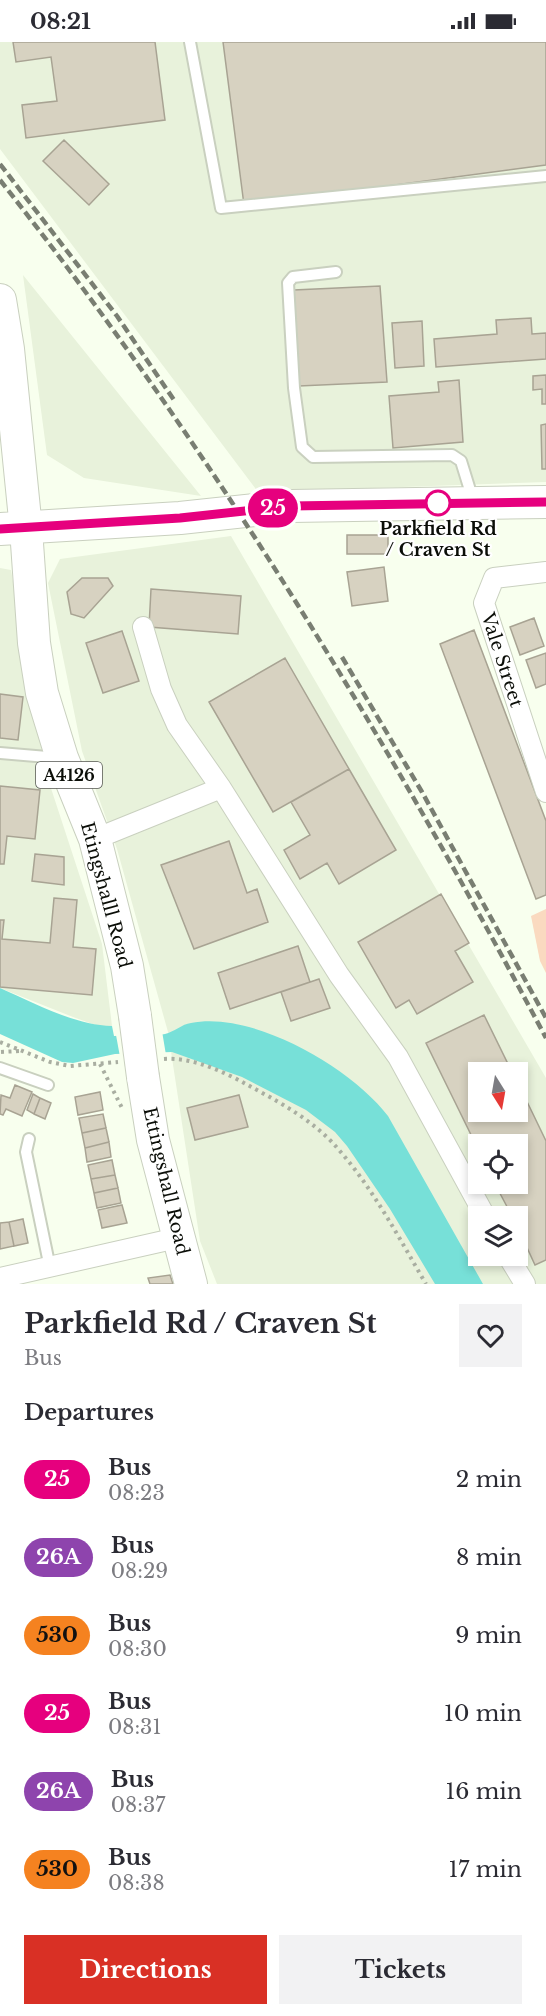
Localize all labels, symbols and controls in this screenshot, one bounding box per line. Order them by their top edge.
text: 08:21 [30,8,91,35]
line badge: 25 [246,488,300,528]
marker: Parkfield Rd / Craven St [425,490,451,516]
text: 25 [260,495,286,521]
place label: Parkfield Rd / Craven St [379,518,497,561]
street label: Vale Street [476,609,528,710]
road number: A4126 [36,762,102,788]
street label: Etingshalll Road [76,820,136,970]
north arrow [468,1062,528,1122]
map controls [468,1062,528,1266]
street label: Ettingshall Road [138,1105,194,1257]
button: locate [468,1134,528,1194]
button: layers [468,1206,528,1266]
button: heart [459,1304,522,1367]
text: Parkfield Rd / Craven St [24,1306,377,1341]
text: Bus [24,1346,62,1370]
text: Departures [24,1399,154,1426]
text: Bus [108,1454,151,1481]
text: 25 [44,1466,70,1492]
text: 2 min [456,1466,522,1493]
text: 08:23 [108,1481,165,1505]
text: Bus [111,1532,154,1559]
text: 26A [36,1544,81,1570]
text: 8 min [456,1544,522,1571]
text: 08:29 [111,1559,168,1583]
text: Bus [108,1610,151,1637]
text: 530 [36,1622,78,1648]
text: 9 min [455,1622,522,1649]
text: 08:30 [108,1637,167,1661]
text: Bus [108,1688,151,1715]
text: 25 [44,1700,70,1726]
text: 10 min [444,1700,522,1727]
text: 08:31 [108,1715,161,1739]
text: Bus [111,1766,154,1793]
text: 26A [36,1778,81,1804]
text: 16 min [445,1778,522,1805]
text: 08:37 [111,1793,165,1817]
text: Bus [108,1844,151,1871]
text: 530 [36,1856,78,1882]
text: 17 min [449,1856,522,1883]
text: 08:38 [108,1871,165,1895]
button: Directions [24,1935,267,2004]
button: Tickets [279,1935,522,2004]

